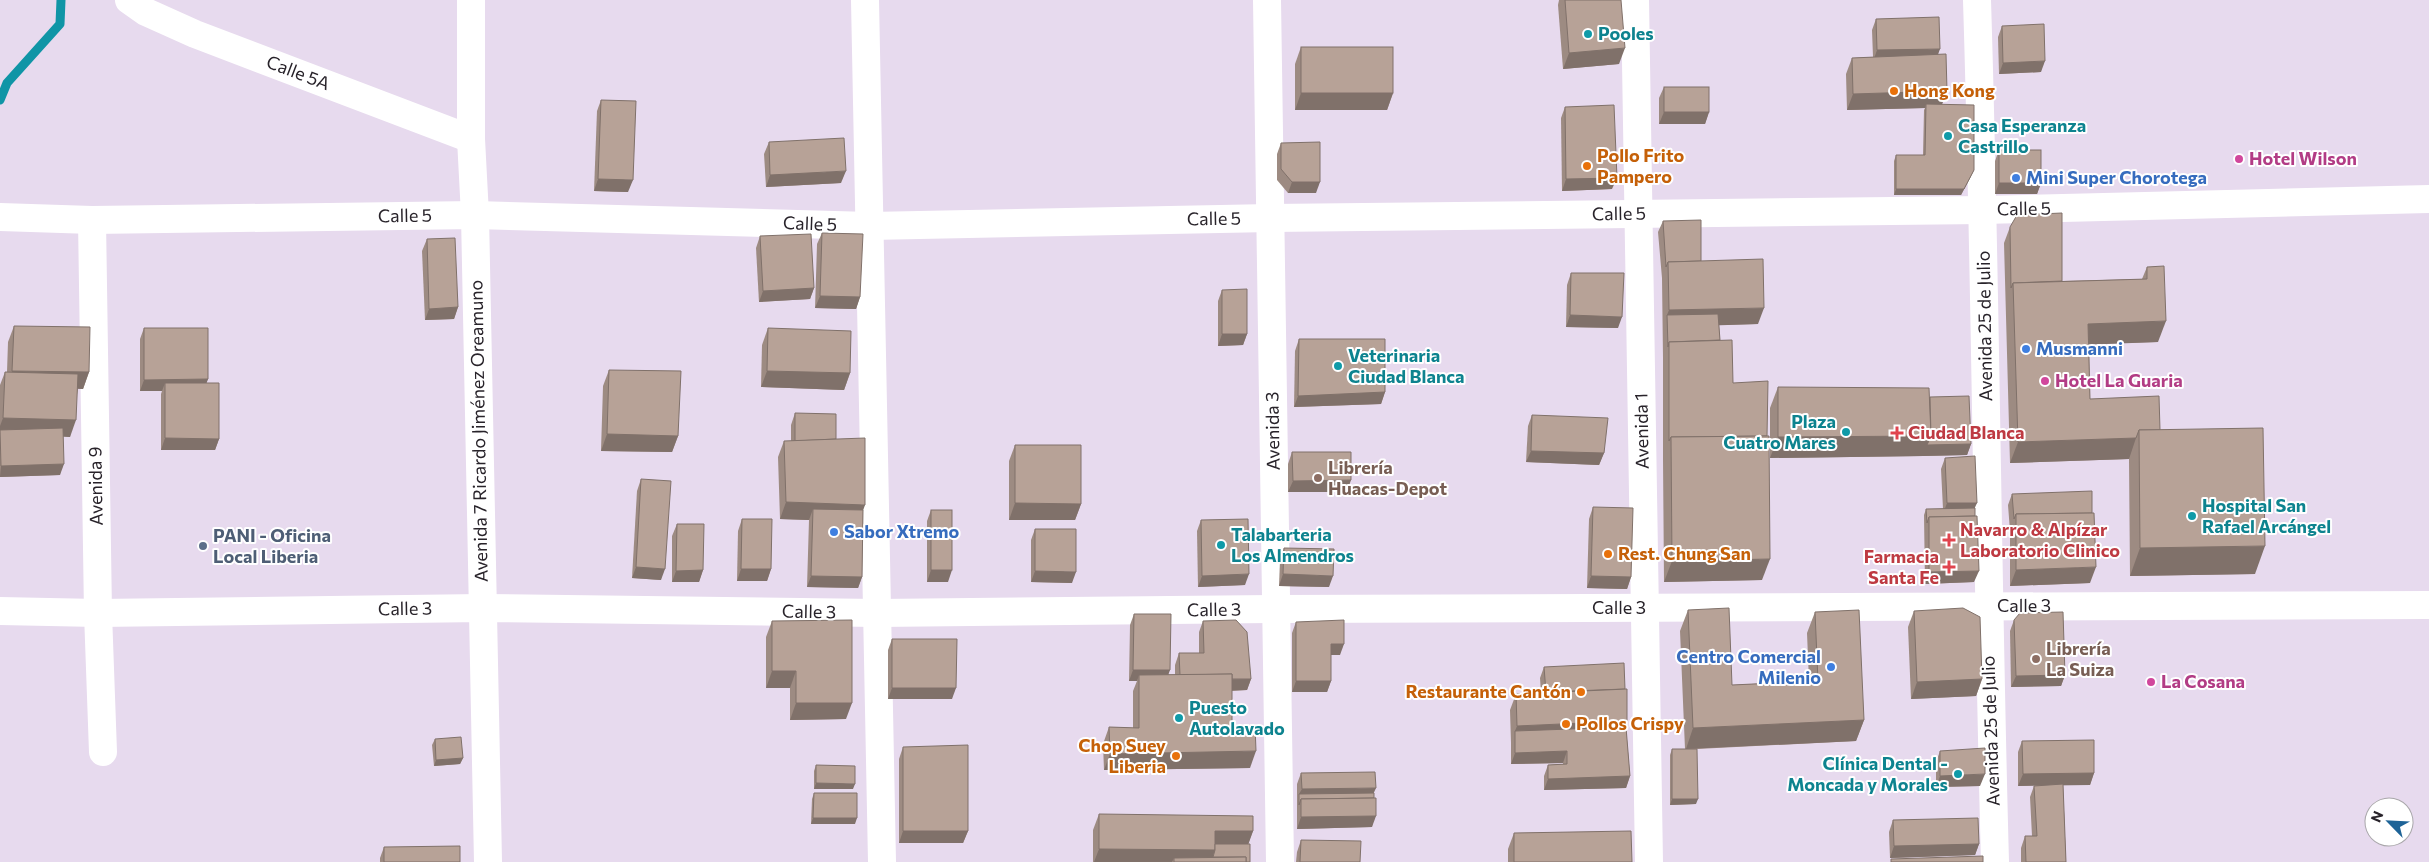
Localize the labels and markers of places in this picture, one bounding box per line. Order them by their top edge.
place label: Pooles [1598,22,1654,44]
marker: Pooles [1582,28,1594,40]
place label: Hong Kong [1904,79,1995,101]
marker: Hong Kong [1888,85,1900,97]
place label: Casa Esperanza Castrillo [1958,114,2086,157]
marker: Casa Esperanza Castrillo [1942,130,1954,142]
place label: Pollo Frito Pampero [1597,144,1684,187]
place label: Hotel Wilson [2249,147,2357,169]
marker: Hotel Wilson [2233,153,2245,165]
marker: Pollo Frito Pampero [1581,160,1593,172]
place label: Mini Super Chorotega [2026,166,2207,188]
marker: Mini Super Chorotega [2010,172,2022,184]
place label: Musmanni [2036,337,2123,359]
marker: Musmanni [2020,343,2032,355]
place label: Veterinaria Ciudad Blanca [1348,344,1465,387]
marker: Veterinaria Ciudad Blanca [1332,360,1344,372]
place label: Hotel La Guaria [2055,369,2183,391]
marker: Hotel La Guaria [2039,375,2051,387]
place label: Plaza Cuatro Mares [1723,410,1836,453]
place label: Ciudad Blanca [1908,421,2025,443]
marker: Plaza Cuatro Mares [1840,426,1852,438]
marker: Ciudad Blanca [1890,426,1904,440]
place label: Librería Huacas-Depot [1328,456,1448,499]
marker: Librería Huacas-Depot [1312,472,1324,484]
place label: Hospital San Rafael Arcángel [2202,494,2331,537]
marker: Hospital San Rafael Arcángel [2186,510,2198,522]
place label: Navarro & Alpízar Laboratorio Clinico [1960,518,2120,561]
place label: Sabor Xtremo [844,520,960,542]
place label: Talabarteria Los Almendros [1231,523,1354,566]
place label: PANI - Oficina Local Liberia [213,524,331,567]
marker: Sabor Xtremo [828,526,840,538]
marker: Navarro & Alpízar Laboratorio Clinico [1942,533,1956,547]
marker: Talabarteria Los Almendros [1215,539,1227,551]
marker: PANI - Oficina Local Liberia [197,540,209,552]
place label: Rest. Chung San [1618,542,1751,564]
place label: Farmacia Santa Fe [1864,545,1939,588]
marker: Rest. Chung San [1602,548,1614,560]
marker: Farmacia Santa Fe [1943,561,1955,573]
place label: Librería La Suiza [2046,637,2114,680]
place label: Centro Comercial Milenio [1676,645,1821,688]
marker: Librería La Suiza [2030,653,2042,665]
marker: Centro Comercial Milenio [1825,661,1837,673]
place label: La Cosana [2161,670,2245,692]
marker: La Cosana [2145,676,2157,688]
place label: Restaurante Cantón [1406,680,1571,702]
marker: Restaurante Cantón [1575,686,1587,698]
place label: Puesto Autolavado [1189,696,1285,739]
marker: Puesto Autolavado [1173,712,1185,724]
place label: Pollos Crispy [1576,712,1684,734]
marker: Pollos Crispy [1560,718,1572,730]
place label: Chop Suey Liberia [1078,734,1166,777]
marker: Chop Suey Liberia [1170,750,1182,762]
place label: Clínica Dental - Moncada y Morales [1787,752,1948,795]
marker: Clínica Dental - Moncada y Morales [1952,768,1964,780]

